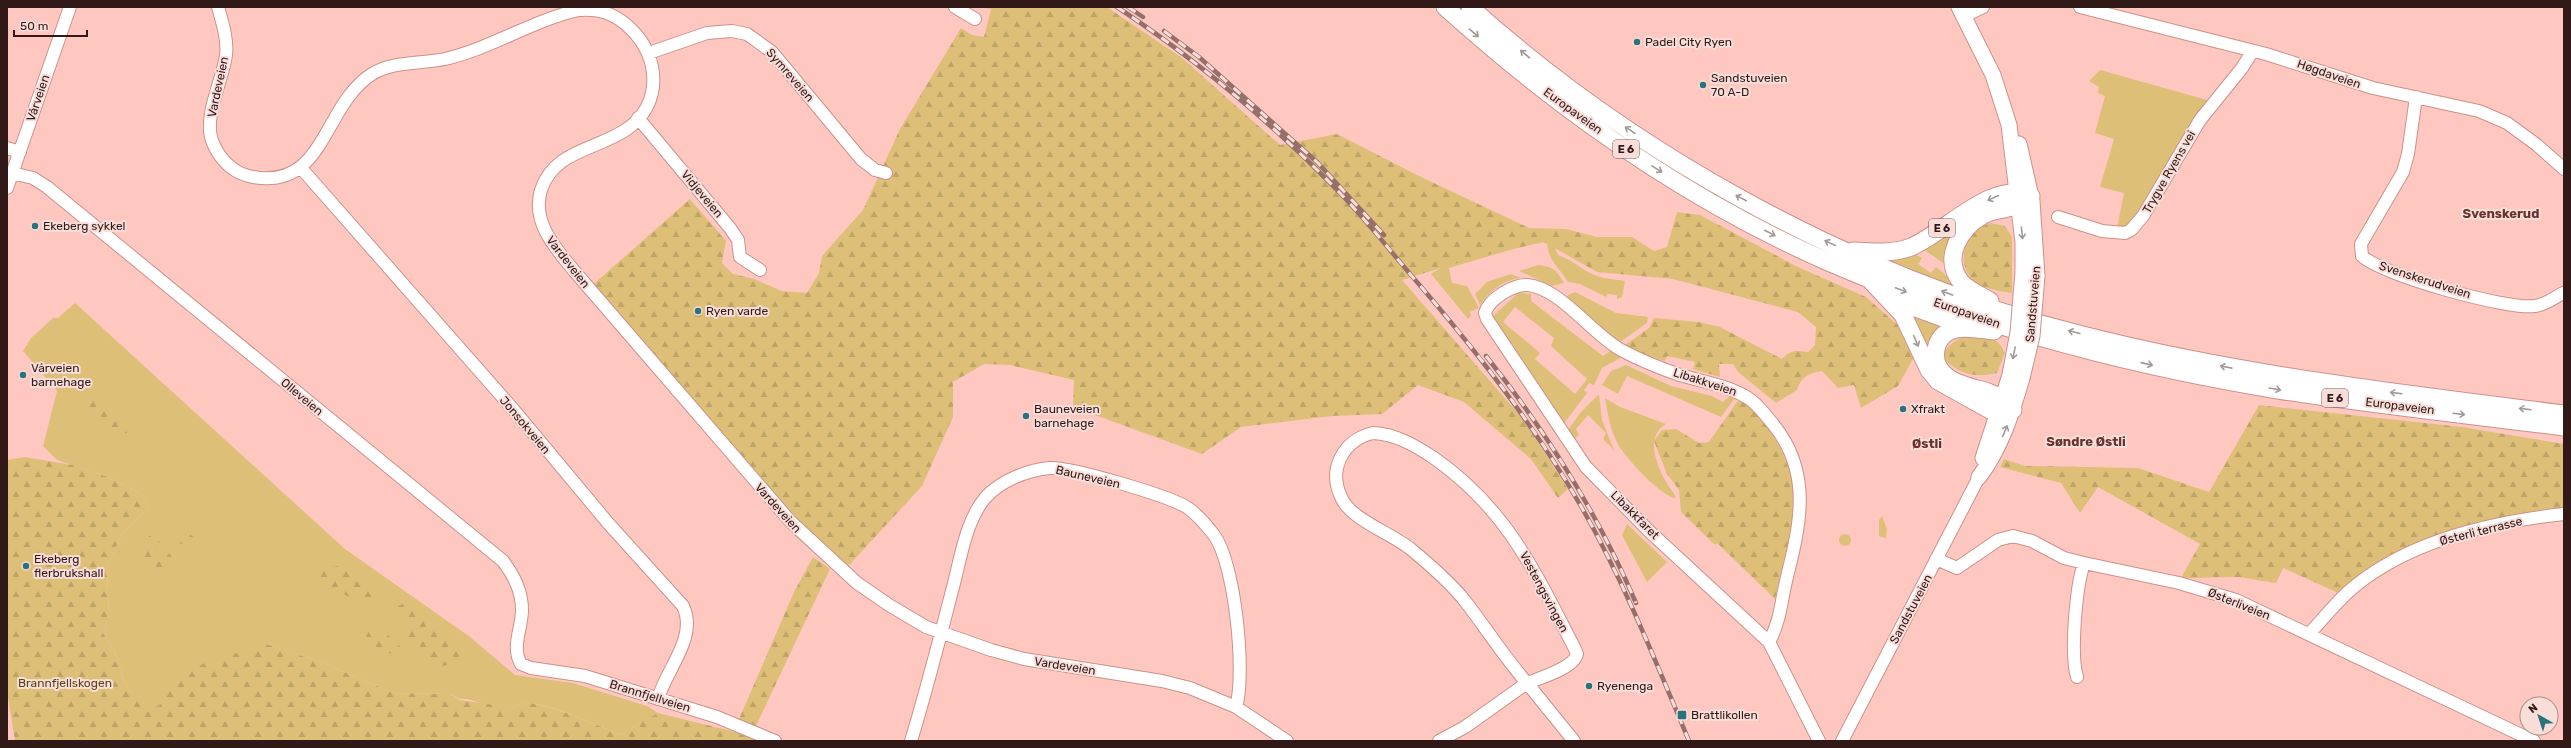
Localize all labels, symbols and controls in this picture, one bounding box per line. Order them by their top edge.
scale bar [14,12,87,38]
text: 50 m [20,19,48,33]
one-way arrow [1469,28,1480,37]
place label: Padel City Ryen [1645,35,1732,49]
marker: Padel City Ryen [1632,37,1642,47]
street label: Symreveien [763,46,817,104]
one-way arrow [1520,49,1531,58]
street label: Vardeveien [205,55,231,119]
street label: Høgdaveien [2295,57,2363,91]
place label: Sandstuveien 70 A-D [1711,71,1788,99]
street label: Vårveien [23,73,53,123]
marker: Sandstuveien 70 A-D [1698,80,1708,90]
street label: Europaveien [1541,85,1605,137]
one-way arrow [1624,126,1636,134]
street label: Trygve Ryens vei [2140,128,2198,216]
road number: E 6 [1613,140,1639,158]
one-way arrow [1651,166,1663,174]
street label: Vidjeveien [678,167,726,221]
one-way arrow [1735,194,1747,201]
one-way arrow [1988,195,2000,202]
district label: Svenskerud [2463,206,2539,221]
place label: Ekeberg sykkel [43,219,126,233]
road number: E 6 [1929,219,1955,237]
marker: Ekeberg sykkel [30,221,40,231]
one-way arrow [2019,226,2026,239]
one-way arrow [1764,230,1776,237]
street label: Vardeveien [543,233,593,291]
one-way arrow [1825,239,1837,246]
street label: Svenskerudveien [2377,259,2473,301]
street label: Sandstuveien [2023,265,2043,343]
one-way arrow [1894,286,1906,294]
one-way arrow [1941,289,1953,297]
street label: Europaveien [1932,295,2002,331]
place label: Ryen varde [706,304,768,318]
marker: Ryen varde [693,306,703,316]
one-way arrow [2067,328,2080,336]
one-way arrow [1913,335,1921,347]
one-way arrow [2010,346,2018,359]
one-way arrow [2140,360,2153,368]
place label: Vårveien barnehage [31,361,91,389]
one-way arrow [2220,362,2233,370]
street label: Libakkveien [1672,365,1738,399]
marker: Vårveien barnehage [18,370,28,380]
street label: Olleveien [278,375,326,419]
one-way arrow [2268,385,2281,393]
road number: E 6 [2322,389,2348,407]
one-way arrow [2390,389,2403,397]
street label: Jonsokveien [497,393,553,457]
street label: Europaveien [2365,395,2435,417]
place label: Bauneveien barnehage [1034,402,1100,430]
place label: Xfrakt [1911,402,1945,416]
marker: Xfrakt [1898,404,1908,414]
one-way arrow [2519,405,2532,413]
one-way arrow [2452,410,2465,418]
marker: Bauneveien barnehage [1021,411,1031,421]
one-way arrow [2001,425,2009,437]
district label: Søndre Østli [2046,434,2126,449]
district label: Østli [1912,436,1942,451]
street label: Bauneveien [1054,463,1122,491]
street label: Vardeveien [752,480,804,536]
street label: Libakkfaret [1608,488,1662,542]
street label: Østerli terrasse [2438,514,2524,548]
street label: Vestengsvingen [1517,549,1571,635]
place label: Ekeberg flerbrukshall [34,552,103,580]
marker: Ekeberg flerbrukshall [21,561,31,571]
street label: Sandstuveien [1887,572,1935,646]
street label: Østerliveien [2206,585,2272,623]
street label: Vardeveien [1033,654,1097,678]
park label: Brannfjellskogen [18,676,112,690]
street label: Brannfjellveien [608,677,692,715]
place label: Ryenenga [1597,679,1653,693]
marker: Ryenenga [1584,681,1594,691]
north arrow [2519,696,2559,736]
text: N [2526,701,2540,716]
place label: Brattlikollen [1691,708,1758,722]
marker: Brattlikollen [1676,709,1688,721]

